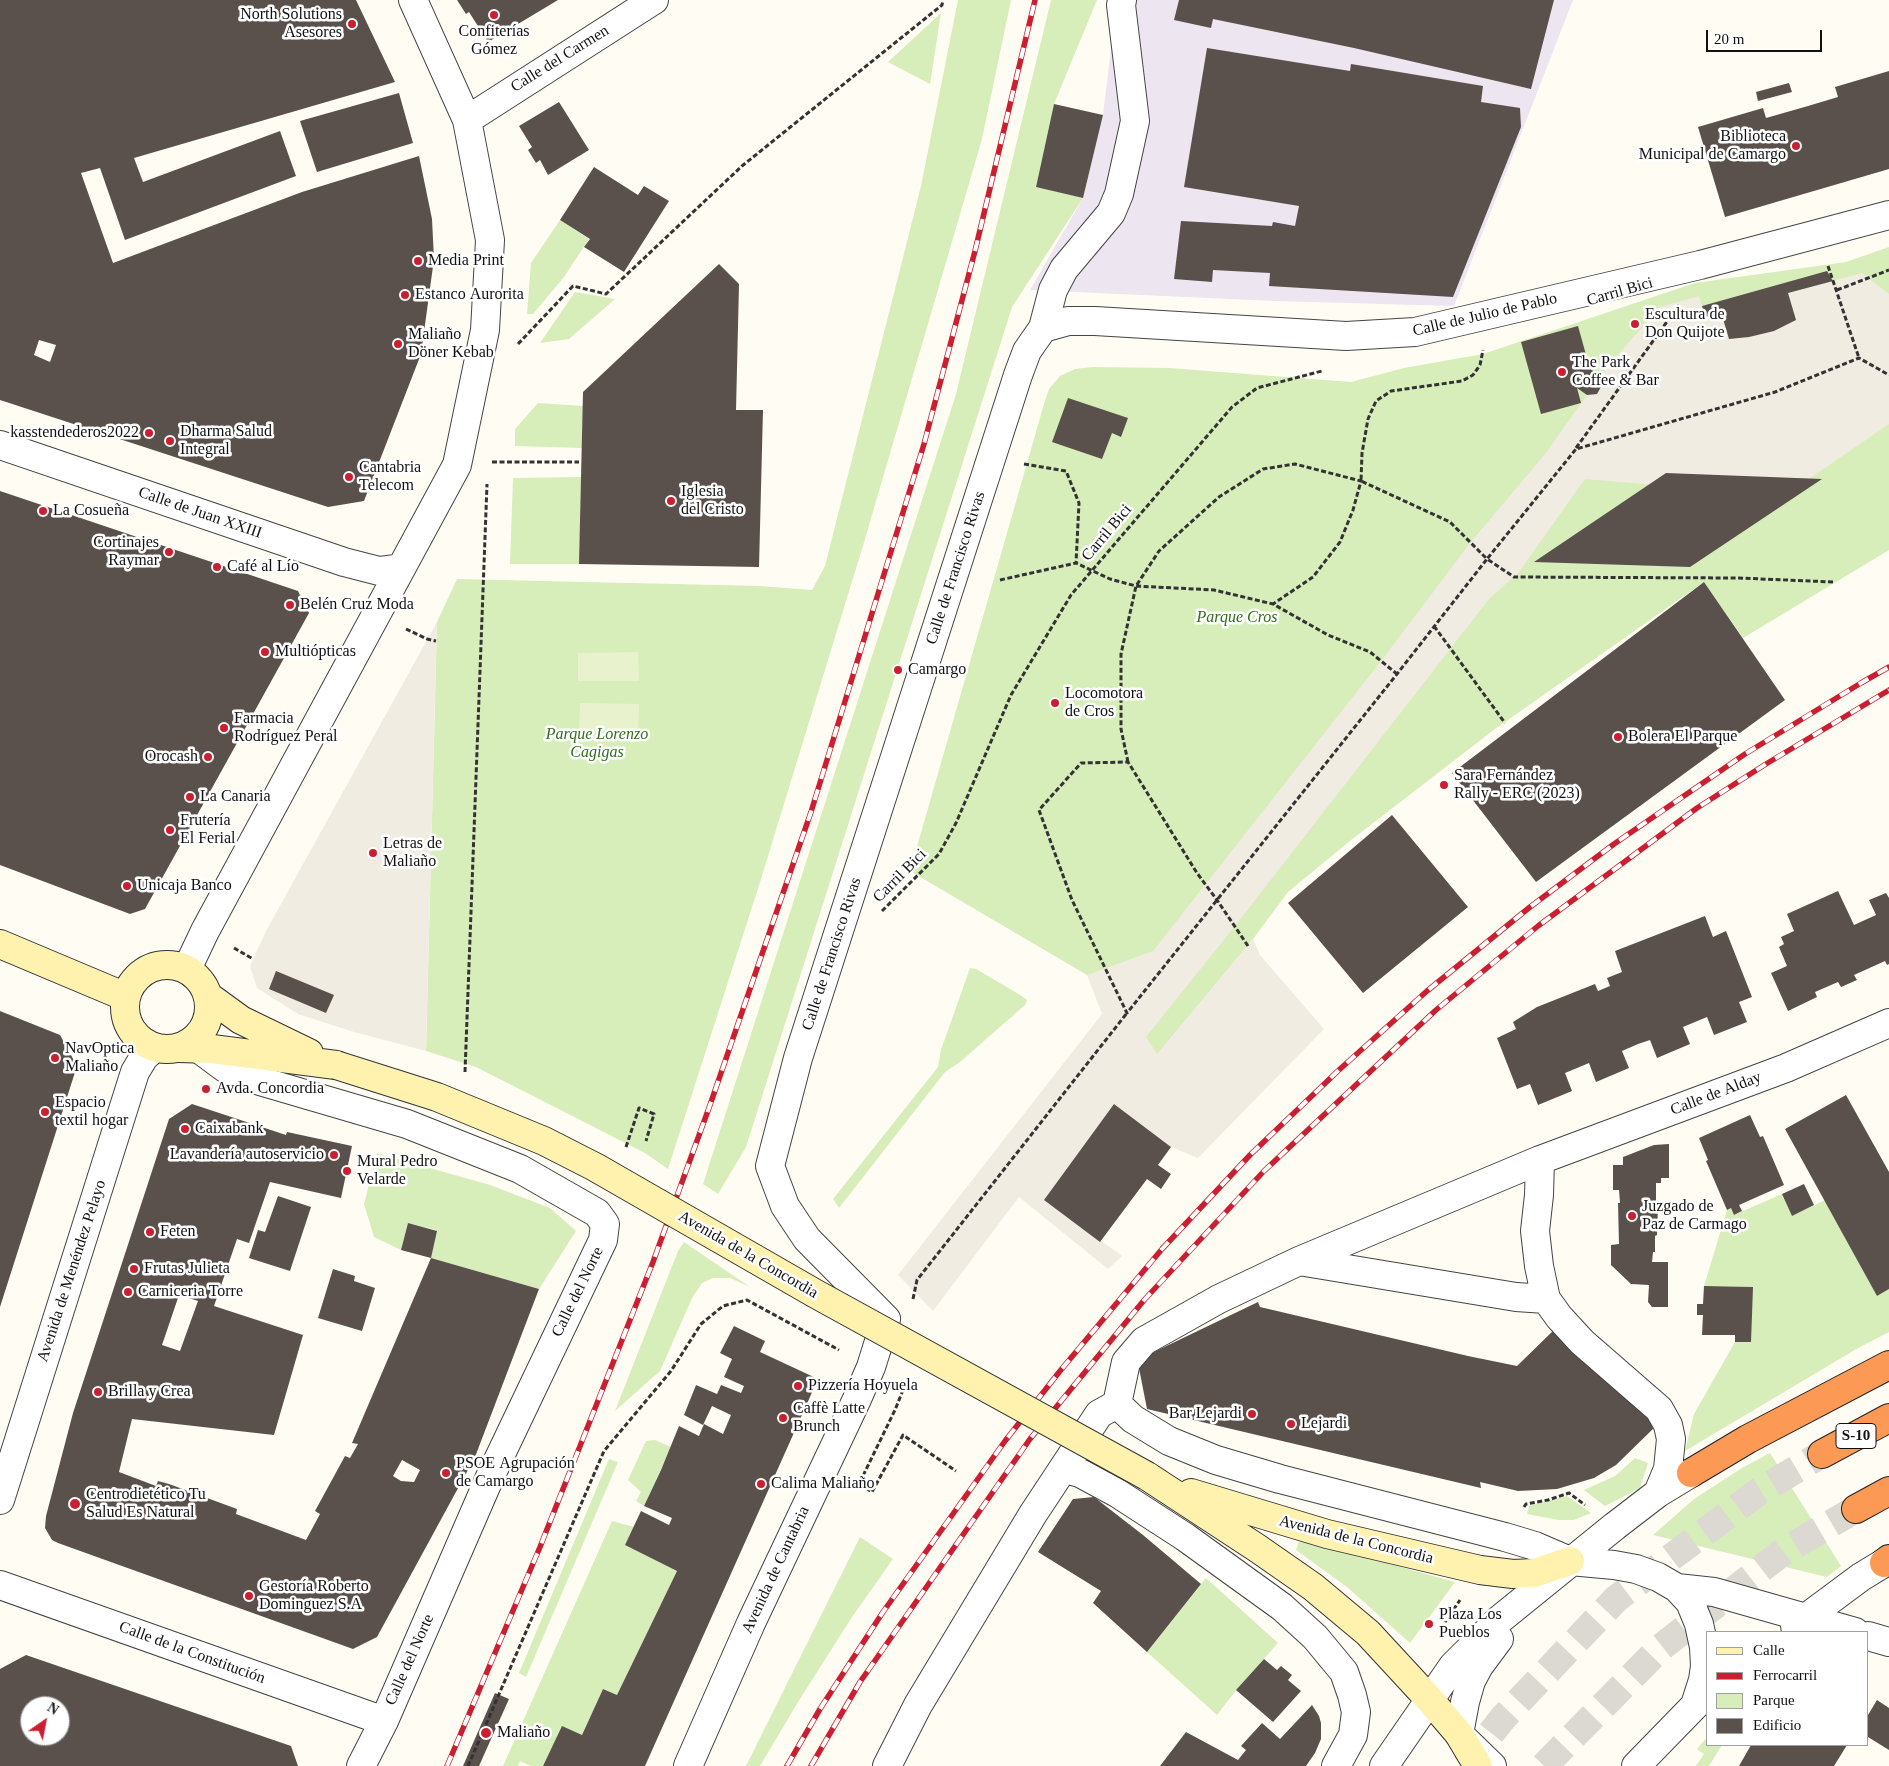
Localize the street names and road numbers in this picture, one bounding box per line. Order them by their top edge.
street label: Calle del Carmen [507,21,613,97]
street label: Carril Bici [1585,273,1655,311]
street label: Calle de Julio de Pablo [1411,289,1559,341]
street label: Calle de Juan XXIII [136,483,264,543]
street label: Calle de Francisco Rivas [922,489,990,647]
street label: Carril Bici [1078,501,1136,565]
street label: Carril Bici [869,845,931,907]
street label: Calle de Francisco Rivas [798,875,866,1033]
street label: Calle de Alday [1668,1068,1764,1120]
street label: Avenida de Menéndez Pelayo [33,1178,111,1364]
street label: Avenida de la Concordia [675,1207,821,1303]
street label: Calle del Norte [548,1244,608,1340]
road number: S-10 [1836,1424,1876,1448]
street label: Avenida de Cantabria [738,1503,814,1637]
street label: Avenida de la Concordia [1277,1512,1435,1568]
street label: Calle del Norte [381,1611,439,1709]
street label: Calle de la Constitución [116,1618,268,1688]

